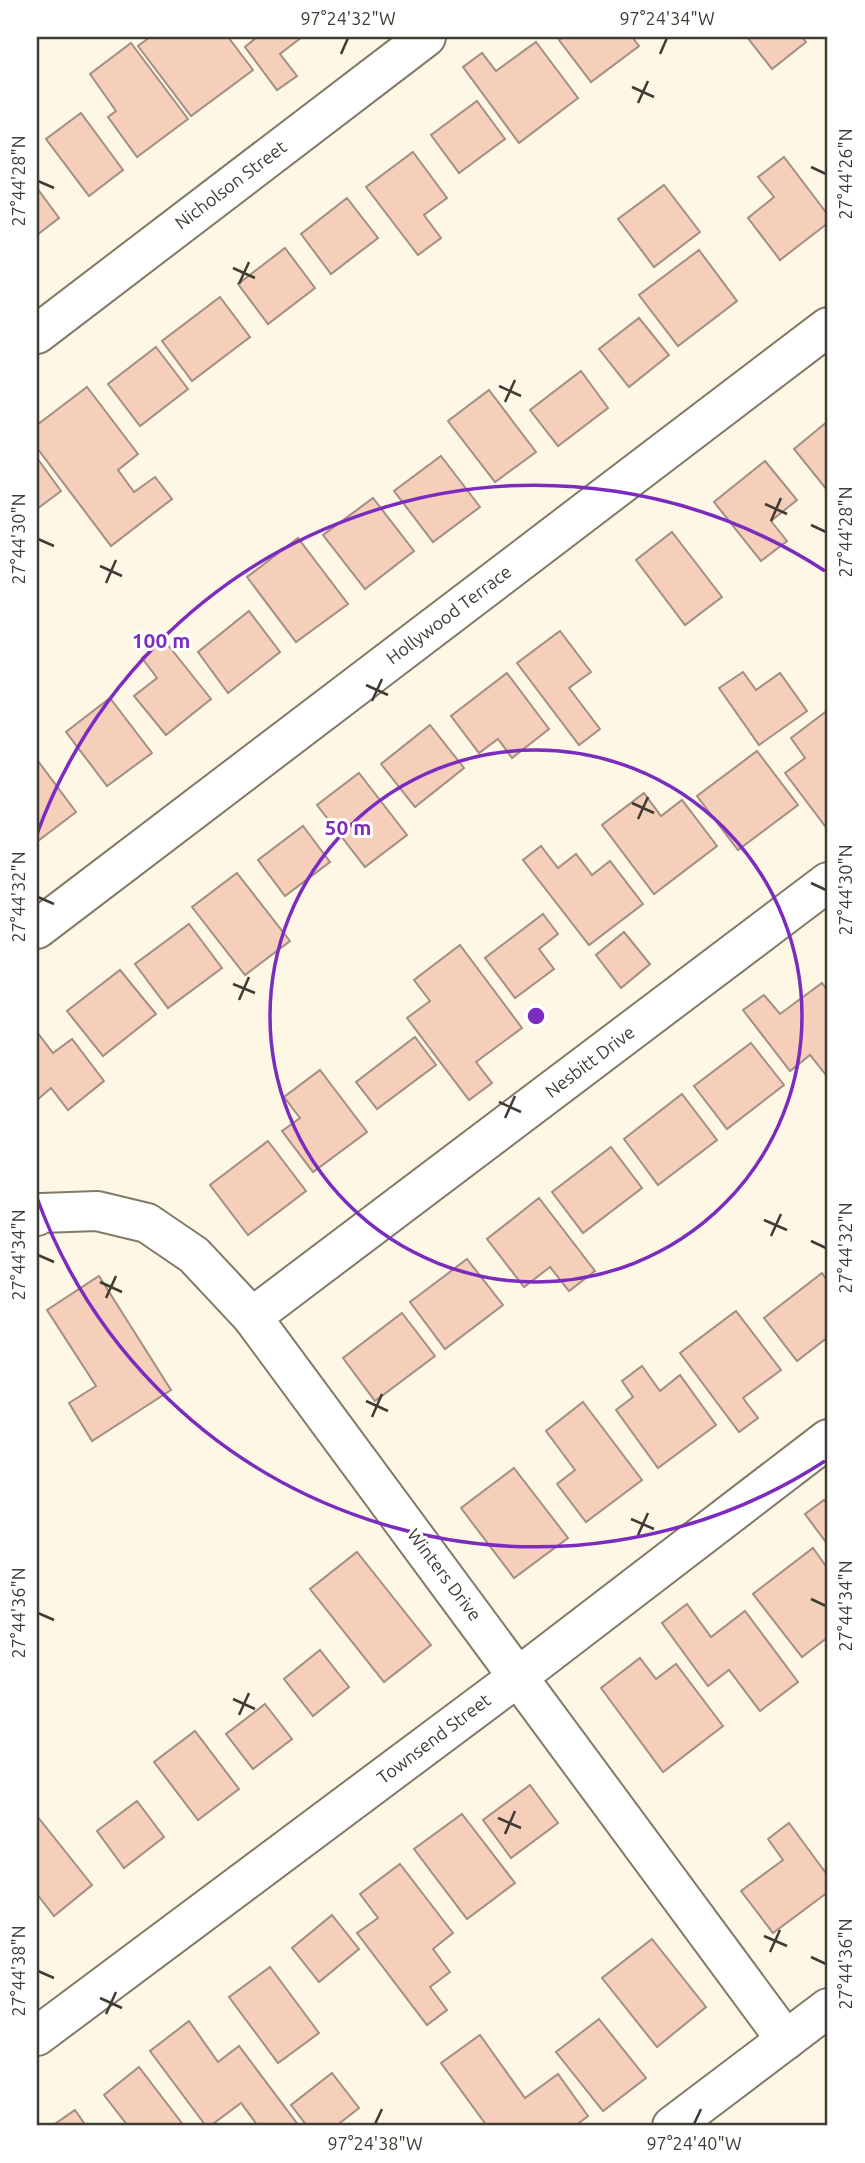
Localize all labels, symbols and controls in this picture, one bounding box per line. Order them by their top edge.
text: 97°24'32"W [300,8,396,28]
text: 97°24'34"W [619,8,715,28]
text: 27°44'26"N [835,128,855,220]
text: 27°44'28"N [8,135,28,227]
street label: Nicholson Street [171,136,290,233]
text: 27°44'28"N [835,486,855,578]
text: 27°44'30"N [8,493,28,585]
street label: Hollywood Terrace [382,561,515,668]
text: 100 m [132,628,190,652]
text: 50 m [325,815,371,839]
text: 27°44'30"N [835,844,855,936]
text: 27°44'32"N [8,851,28,943]
centre of rings [524,1004,548,1028]
street label: Nesbitt Drive [541,1021,638,1101]
text: 27°44'32"N [835,1202,855,1294]
text: 27°44'34"N [8,1209,28,1301]
street label: Winters Drive [404,1524,486,1624]
text: 27°44'34"N [835,1560,855,1652]
text: 27°44'36"N [8,1567,28,1659]
street label: Townsend Street [373,1689,494,1787]
text: 27°44'36"N [835,1918,855,2010]
text: 27°44'38"N [8,1925,28,2017]
text: 97°24'38"W [327,2133,423,2153]
text: 97°24'40"W [646,2133,742,2153]

